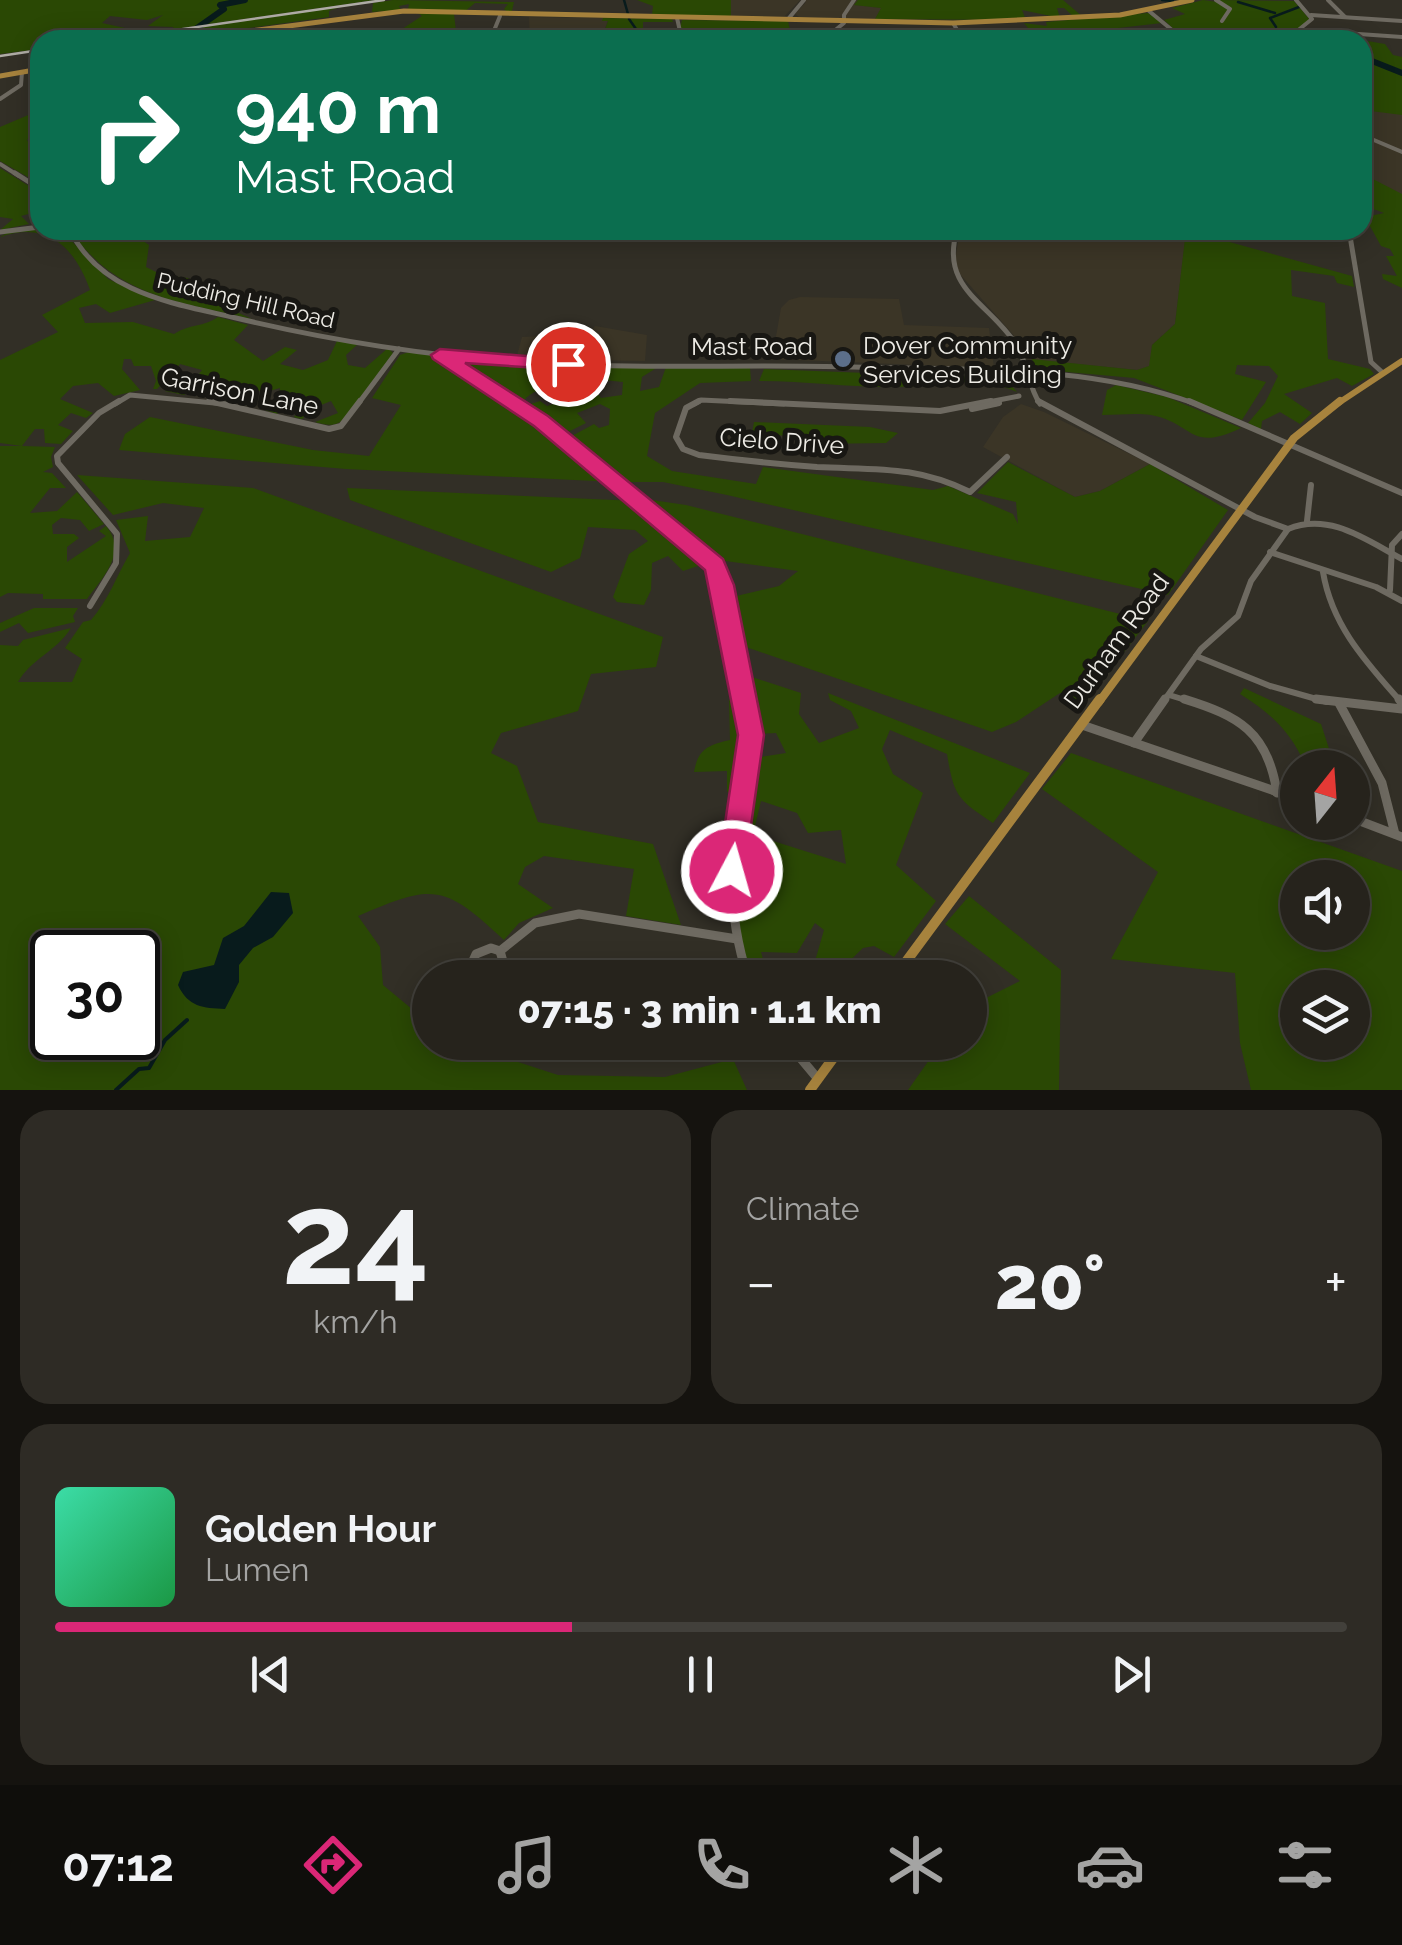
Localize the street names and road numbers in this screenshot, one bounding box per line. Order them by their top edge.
street label: Pudding Hill Road [155,267,337,333]
street label: Mast Road [691,331,813,361]
street label: Garrison Lane [159,361,321,421]
street label: Cielo Drive [719,422,845,460]
street label: Durham Road [1057,568,1175,714]

